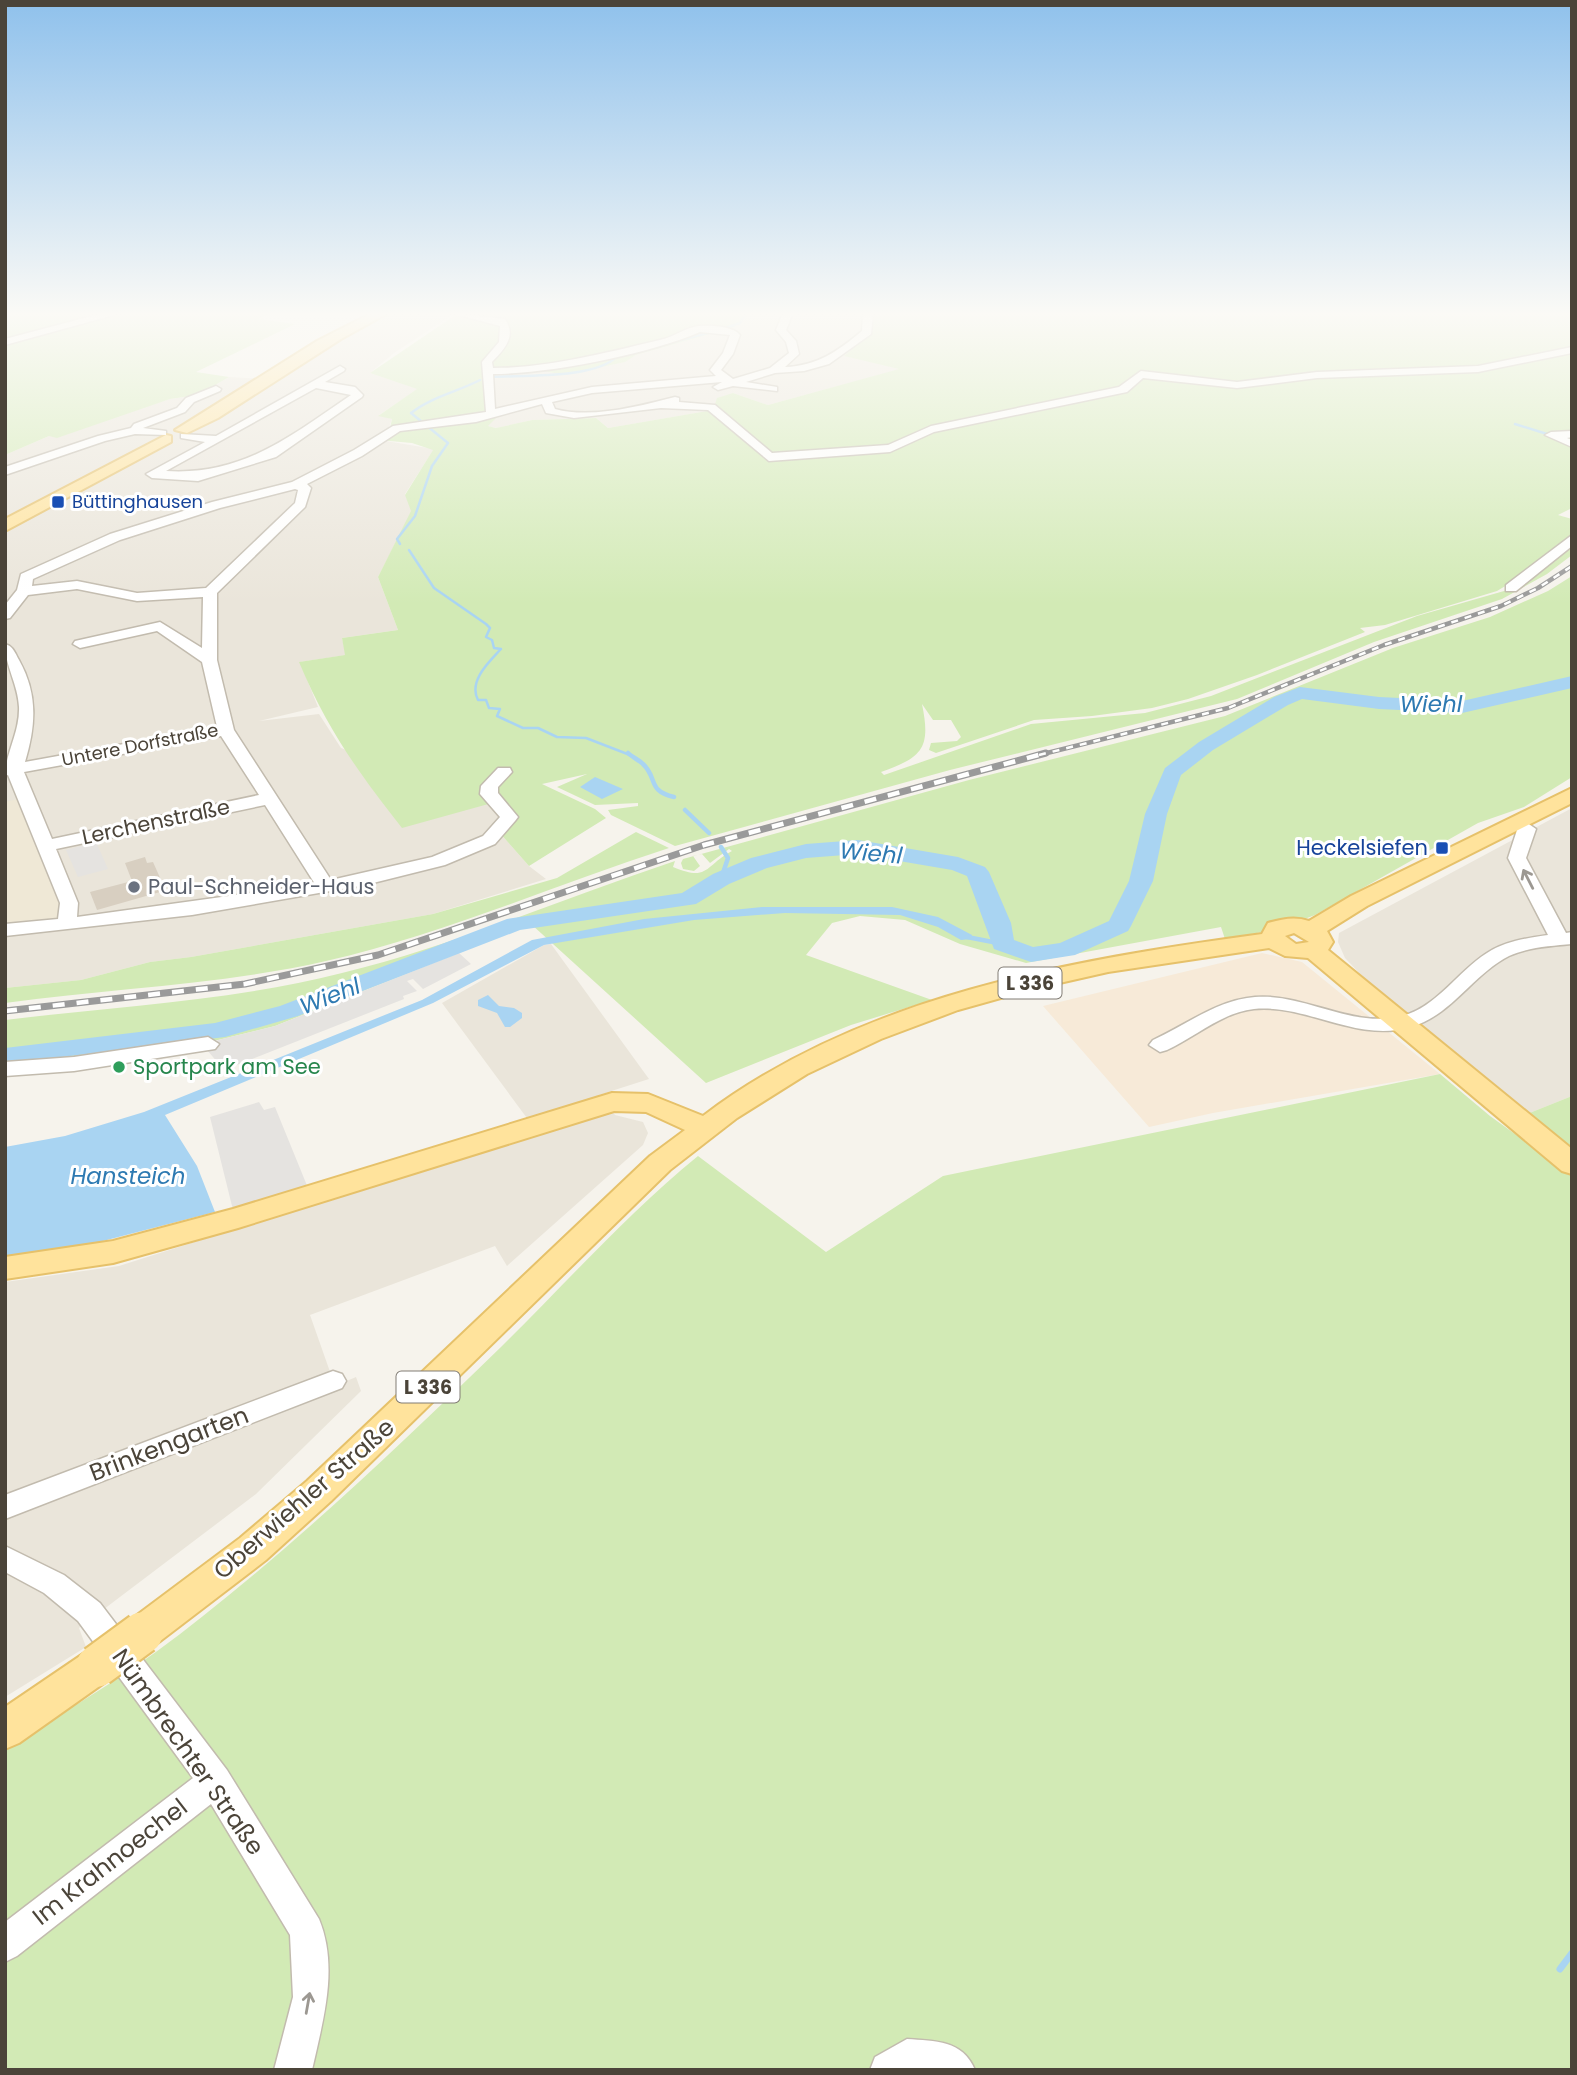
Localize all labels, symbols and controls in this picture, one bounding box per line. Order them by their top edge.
place label: Büttinghausen [72,489,203,514]
marker: Büttinghausen [50,494,66,510]
water label: Wiehl [1400,688,1463,720]
street label: Untere Dorfstraße [59,717,220,772]
street label: Lerchenstraße [79,792,233,851]
place label: Heckelsiefen [1296,833,1428,862]
water label: Wiehl [838,834,904,872]
marker: Heckelsiefen [1434,840,1450,856]
one-way arrow [1521,869,1535,890]
place label: Paul-Schneider-Haus [148,872,374,901]
marker: Paul-Schneider-Haus [126,879,142,895]
road number: L 336 [998,967,1062,998]
water label: Wiehl [295,970,365,1022]
place label: Sportpark am See [133,1052,321,1081]
marker: Sportpark am See [111,1059,127,1075]
water label: Hansteich [70,1160,186,1192]
road number: L 336 [396,1372,460,1402]
street label: Brinkengarten [85,1398,253,1489]
street label: Oberwiehler Straße [206,1411,401,1587]
street label: Nümbrechter Straße [105,1642,272,1862]
street label: Im Krahnoechel [25,1791,194,1933]
one-way arrow [302,1992,315,2015]

